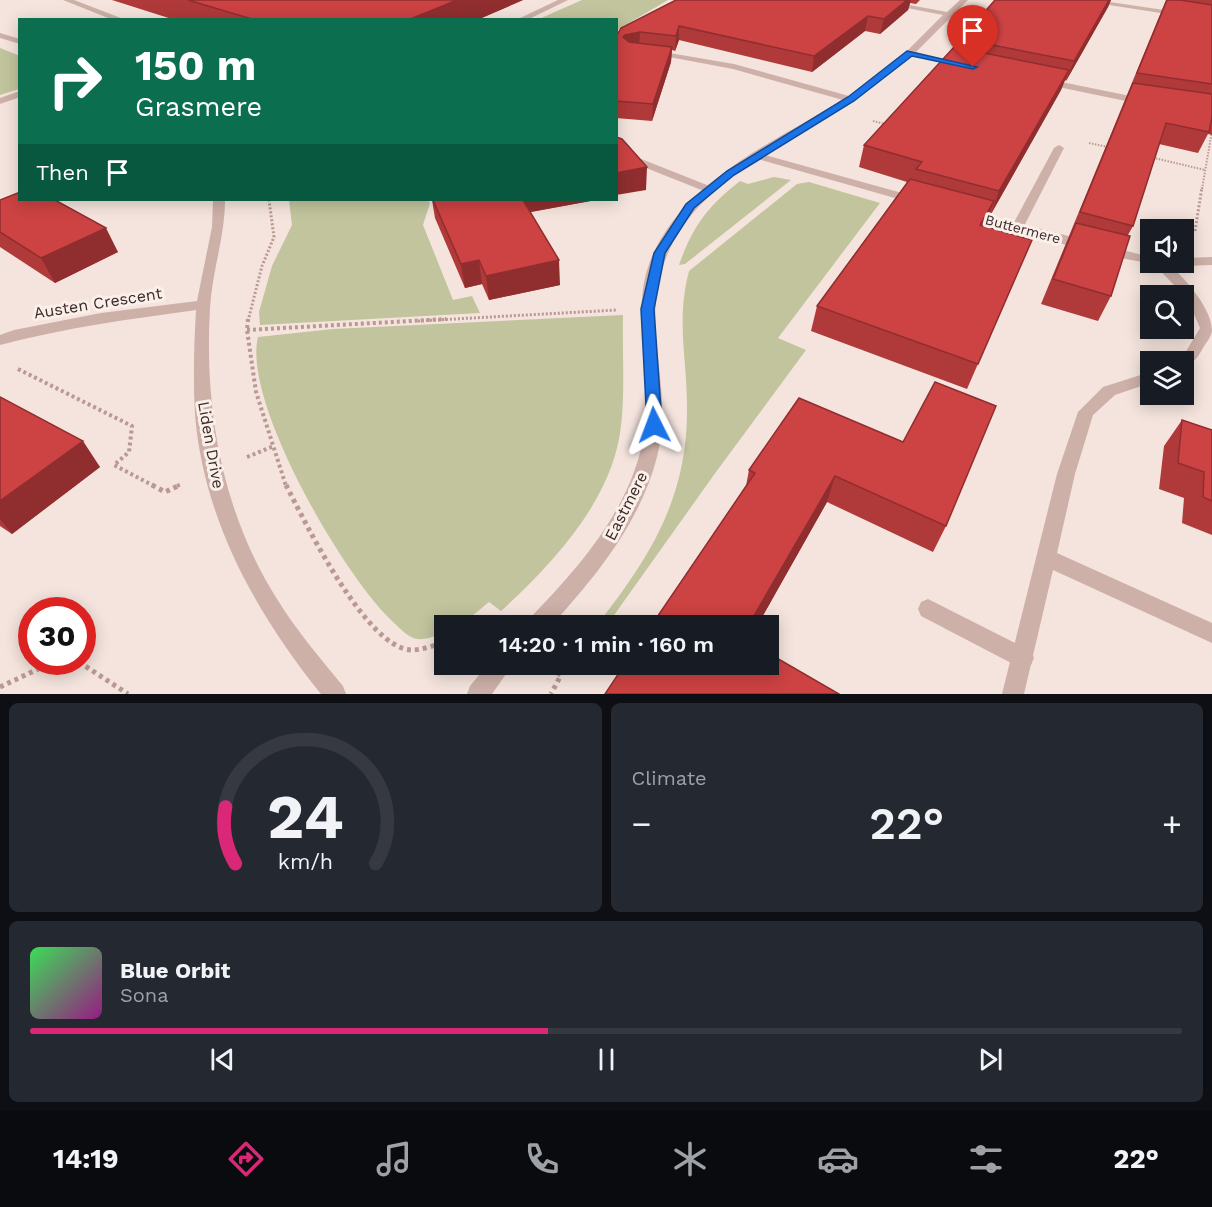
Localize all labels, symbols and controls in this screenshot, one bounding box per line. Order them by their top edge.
pin [947,5,998,67]
icon: arrive [956,14,989,47]
text: 150 m [135,41,256,90]
icon: right [36,42,114,120]
text: Grasmere [135,91,262,123]
icon: arrive [101,156,134,189]
text: Then [36,160,89,185]
street label: Buttermere [984,211,1062,247]
map controls [1140,219,1194,405]
button: sound [1140,219,1194,273]
street label: Austen Crescent [32,283,164,323]
button: search [1140,285,1194,339]
button: layers [1140,351,1194,405]
position arrow [622,393,686,457]
street label: Liden Drive [194,400,228,490]
street label: Eastmere [601,469,651,543]
speed limit sign: 30 [18,597,96,675]
text: 14:20 · 1 min · 160 m [499,632,714,657]
text: Climate [632,766,707,790]
text: 24 [267,780,344,853]
text: 22° [869,797,944,850]
text: − [632,804,651,843]
text: + [1162,804,1182,843]
text: km/h [278,850,333,875]
text: Blue Orbit [120,958,230,983]
text: Sona [120,983,169,1007]
icon: previous [206,1043,239,1076]
icon: pause [590,1043,623,1076]
icon: next [974,1043,1007,1076]
icon: directions [225,1138,267,1180]
icon: music [373,1138,415,1180]
icon: phone [521,1138,563,1180]
icon: climate [669,1138,711,1180]
icon: car [817,1138,859,1180]
icon: filters [965,1138,1007,1180]
text: 14:19 [53,1143,119,1175]
text: 22° [1113,1143,1159,1175]

